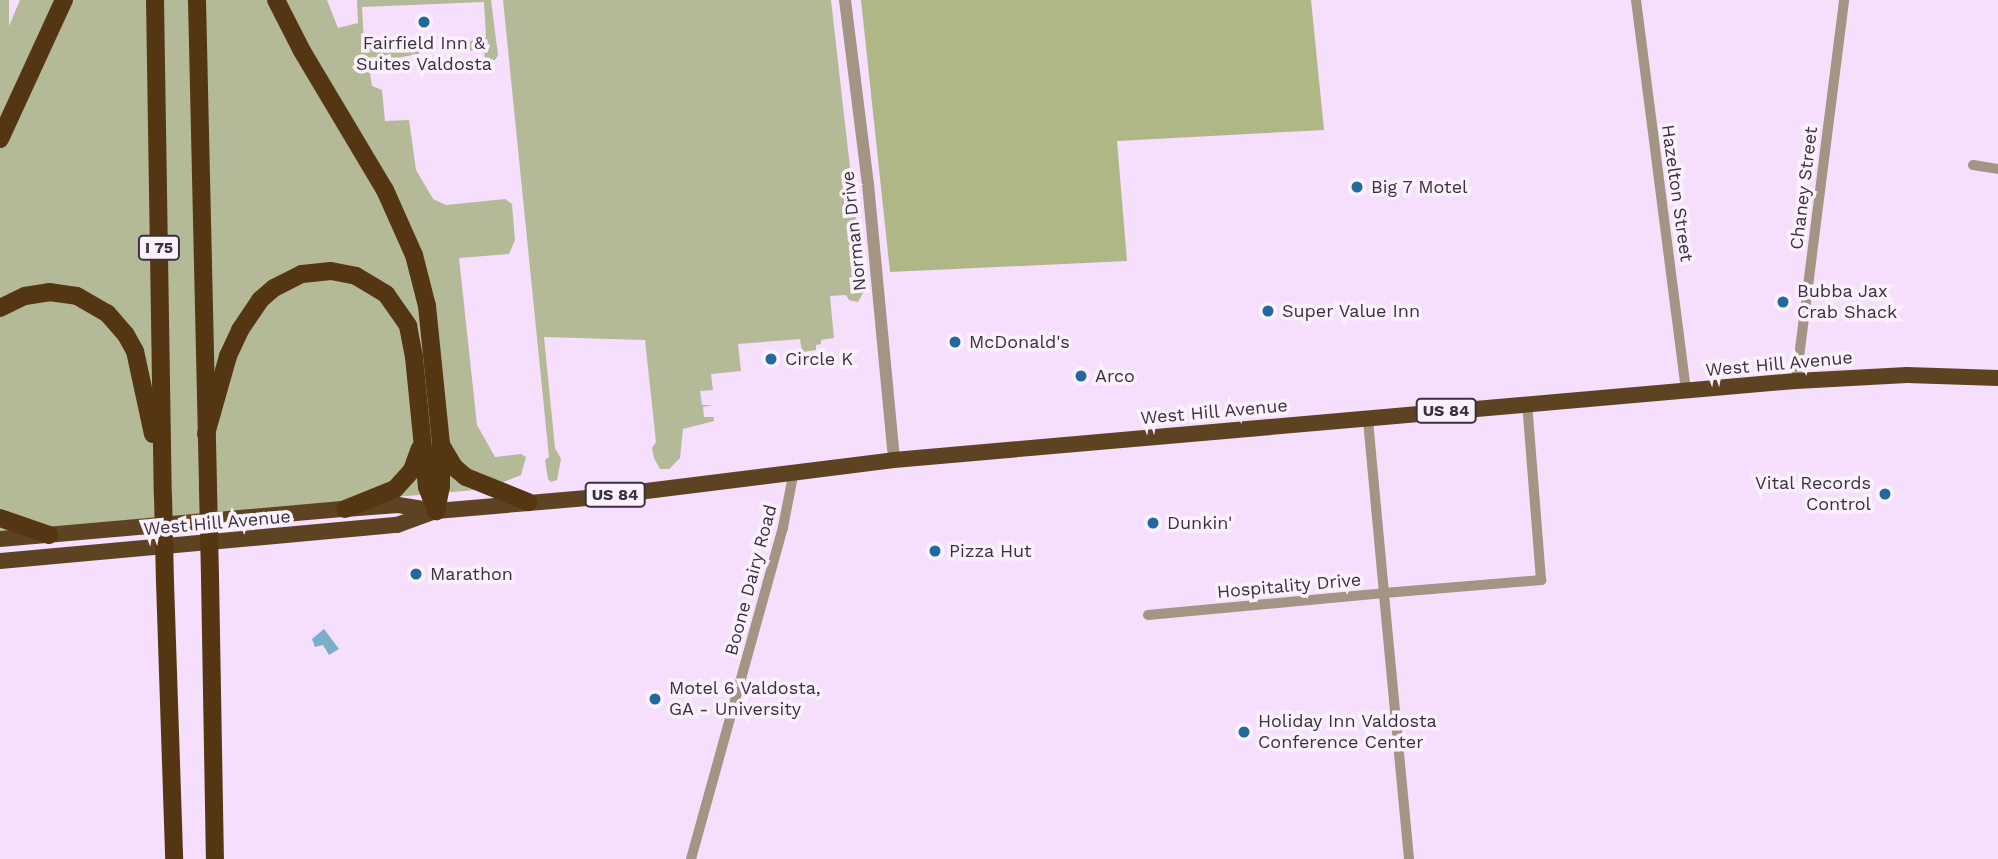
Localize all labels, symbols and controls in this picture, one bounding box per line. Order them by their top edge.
marker: Fairfield Inn & Suites Valdosta [416,14,432,30]
place label: Fairfield Inn & Suites Valdosta [356,33,492,76]
street label: Hazelton Street [1657,123,1697,263]
street label: Chaney Street [1786,125,1822,251]
street label: Norman Drive [837,170,871,292]
place label: Big 7 Motel [1371,176,1469,198]
marker: Big 7 Motel [1349,179,1365,195]
road number: I 75 [136,236,182,260]
place label: Bubba Jax Crab Shack [1797,281,1897,324]
marker: Bubba Jax Crab Shack [1775,294,1791,310]
place label: Super Value Inn [1282,300,1421,322]
marker: Super Value Inn [1260,303,1276,319]
place label: McDonald's [969,331,1070,353]
marker: McDonald's [947,334,963,350]
street label: West Hill Avenue [1704,347,1854,381]
place label: Circle K [785,348,853,370]
marker: Circle K [763,351,779,367]
place label: Arco [1095,365,1135,387]
marker: Arco [1073,368,1089,384]
street label: West Hill Avenue [1139,395,1289,429]
road number: US 84 [1414,398,1478,424]
place label: Vital Records Control [1754,473,1871,516]
road number: US 84 [584,482,646,508]
marker: Vital Records Control [1877,486,1893,502]
street label: Boone Dairy Road [720,502,782,658]
street label: West Hill Avenue [142,506,292,540]
place label: Dunkin' [1167,512,1232,534]
marker: Dunkin' [1145,515,1161,531]
place label: Pizza Hut [949,540,1032,562]
marker: Pizza Hut [927,543,943,559]
place label: Marathon [430,563,513,585]
marker: Marathon [408,566,424,582]
street label: Hospitality Drive [1216,569,1362,603]
place label: Motel 6 Valdosta, GA - University [669,678,822,720]
marker: Motel 6 Valdosta, GA - University [647,691,663,707]
place label: Holiday Inn Valdosta Conference Center [1258,711,1438,754]
marker: Holiday Inn Valdosta Conference Center [1236,724,1252,740]

